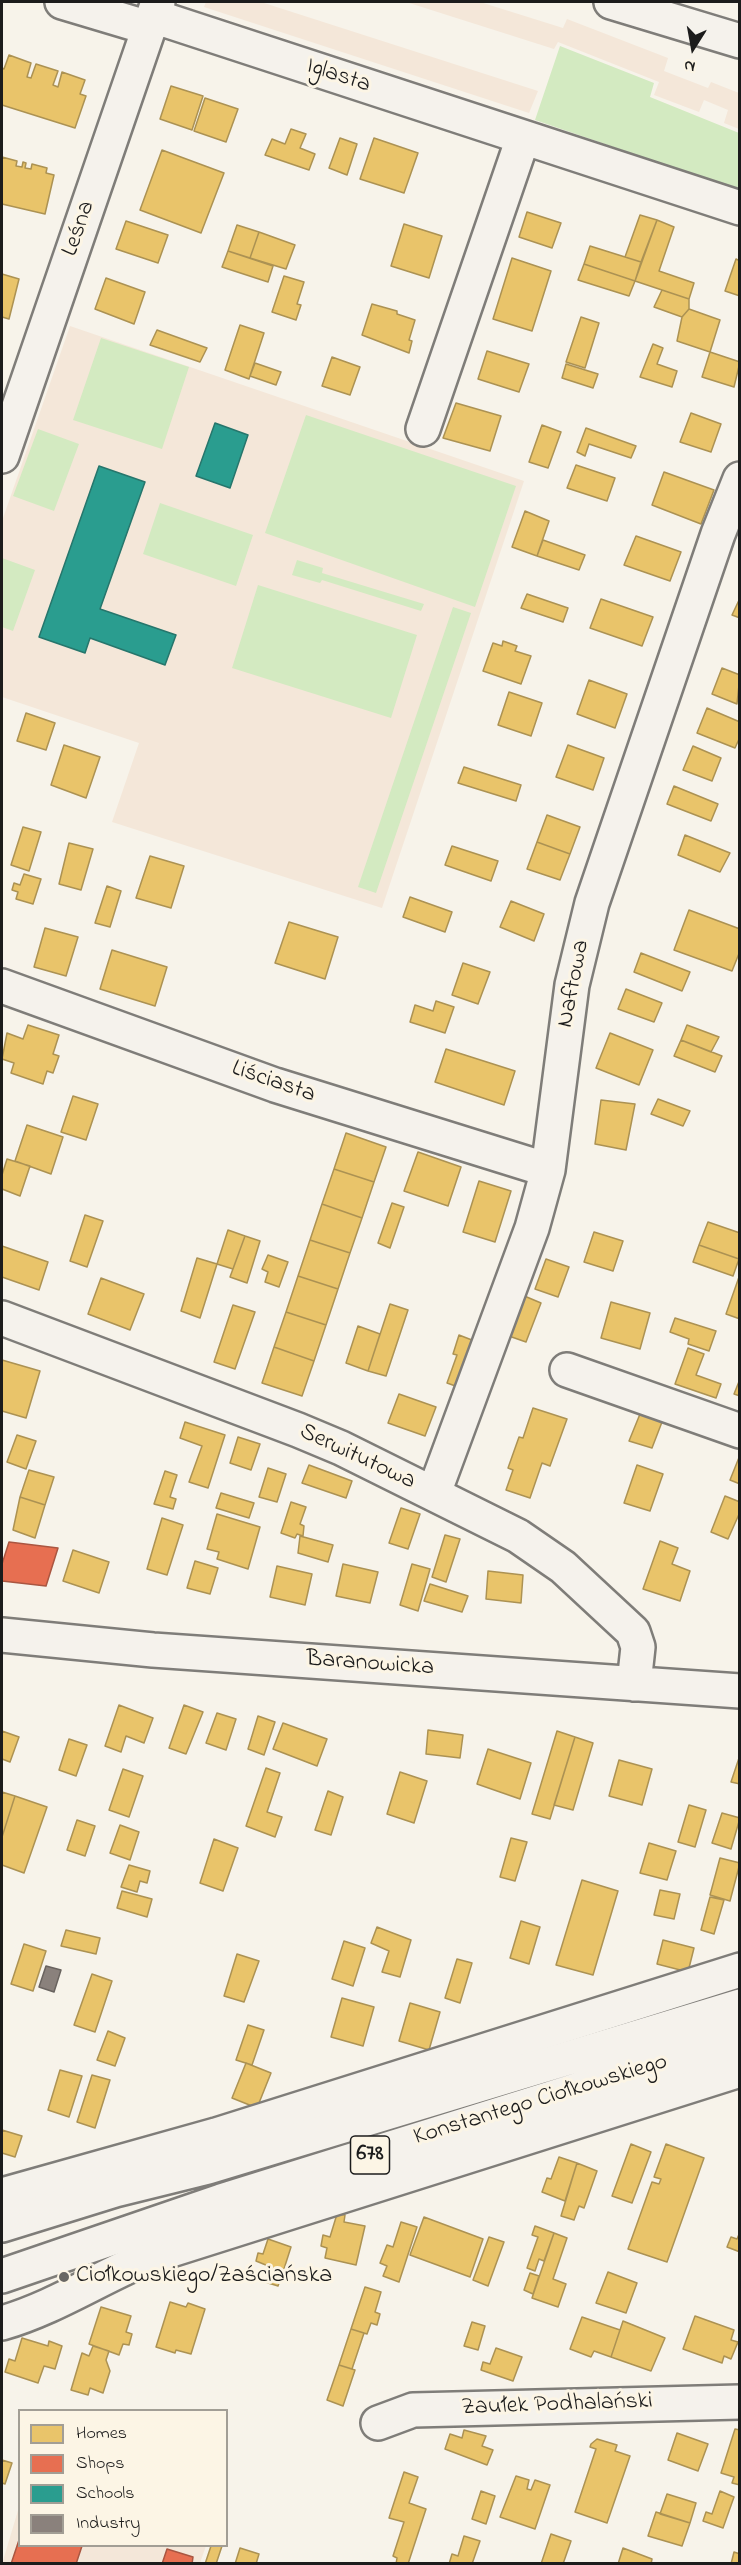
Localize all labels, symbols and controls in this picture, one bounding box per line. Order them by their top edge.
north arrow [663,18,723,78]
street label: Iglasta [302,53,374,101]
text: N [682,53,697,78]
street label: Leśna [57,198,103,260]
street label: Naftowa [552,938,598,1030]
street label: Liściasta [227,1055,319,1111]
street label: Serwitutowa [294,1419,420,1497]
street label: Baranowicka [305,1646,435,1684]
street label: Konstantego Ciołkowskiego [411,2049,671,2153]
road number: 678 [350,2136,389,2174]
place label: Ciołkowskiego/Zaściańska [76,2263,332,2291]
marker: Ciołkowskiego/Zaściańska [57,2270,71,2284]
street label: Zaułek Podhalański [461,2388,653,2424]
legend [18,2409,228,2547]
text: Homes [76,2421,127,2447]
text: Shops [76,2451,124,2477]
text: Schools [76,2481,134,2507]
text: Industry [76,2511,140,2537]

